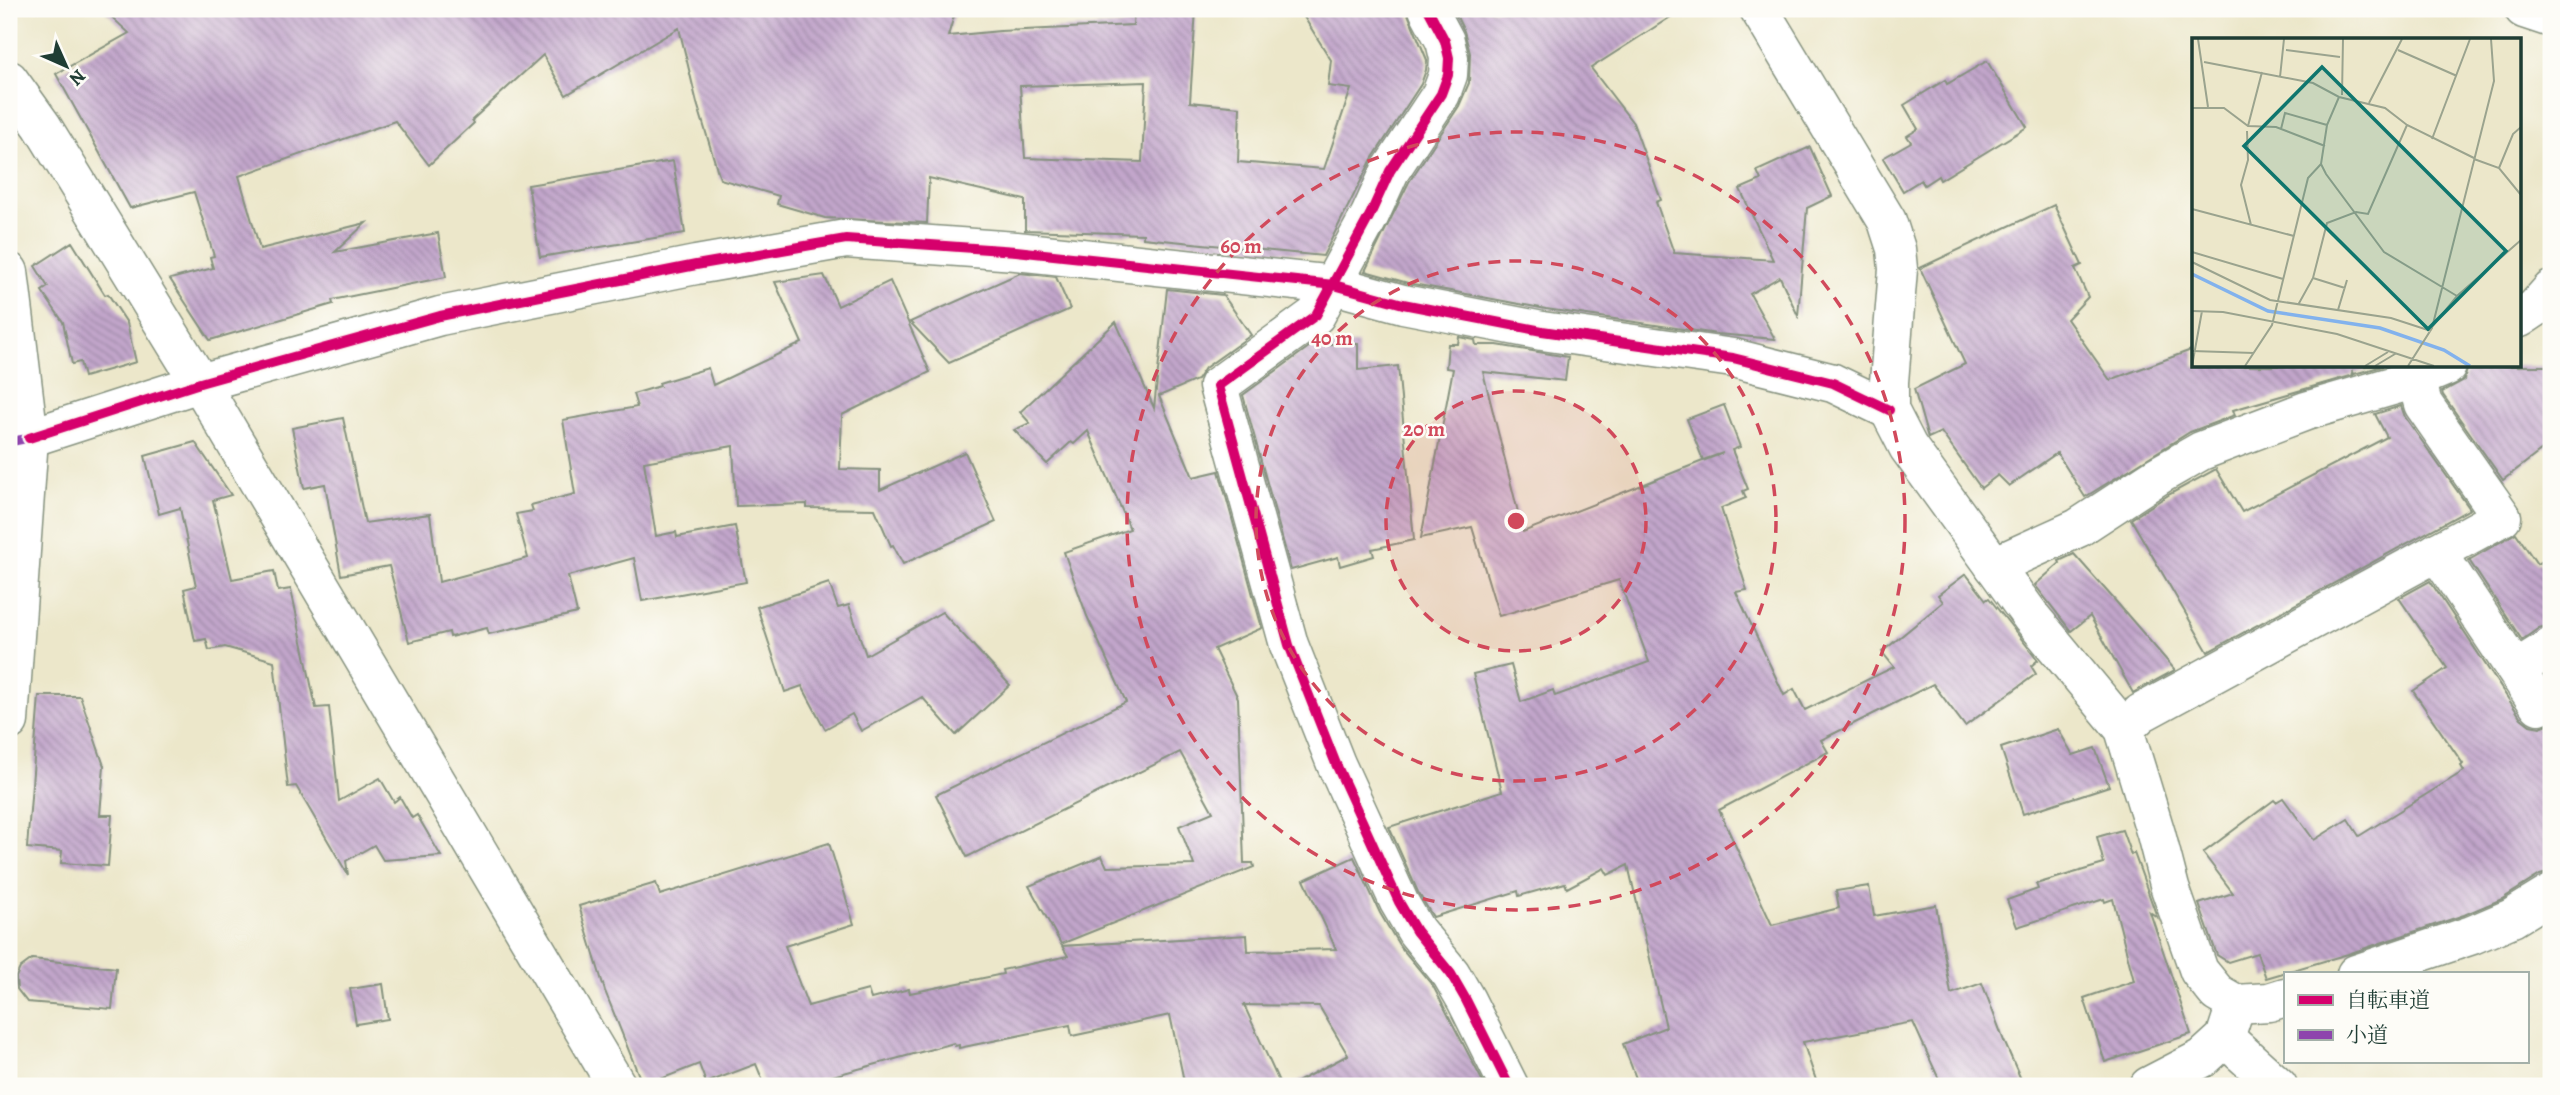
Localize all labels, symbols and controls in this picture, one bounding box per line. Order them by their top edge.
north arrow [32,32,102,102]
inset map [2192,38,2522,368]
text: N [63,63,91,92]
text: 60 m [1220,232,1262,260]
text: 40 m [1311,324,1353,352]
text: 20 m [1403,415,1445,443]
centre of rings [1504,509,1528,533]
legend [2284,972,2528,1064]
text: 自転車道 [2346,986,2430,1014]
text: 小道 [2346,1021,2388,1049]

